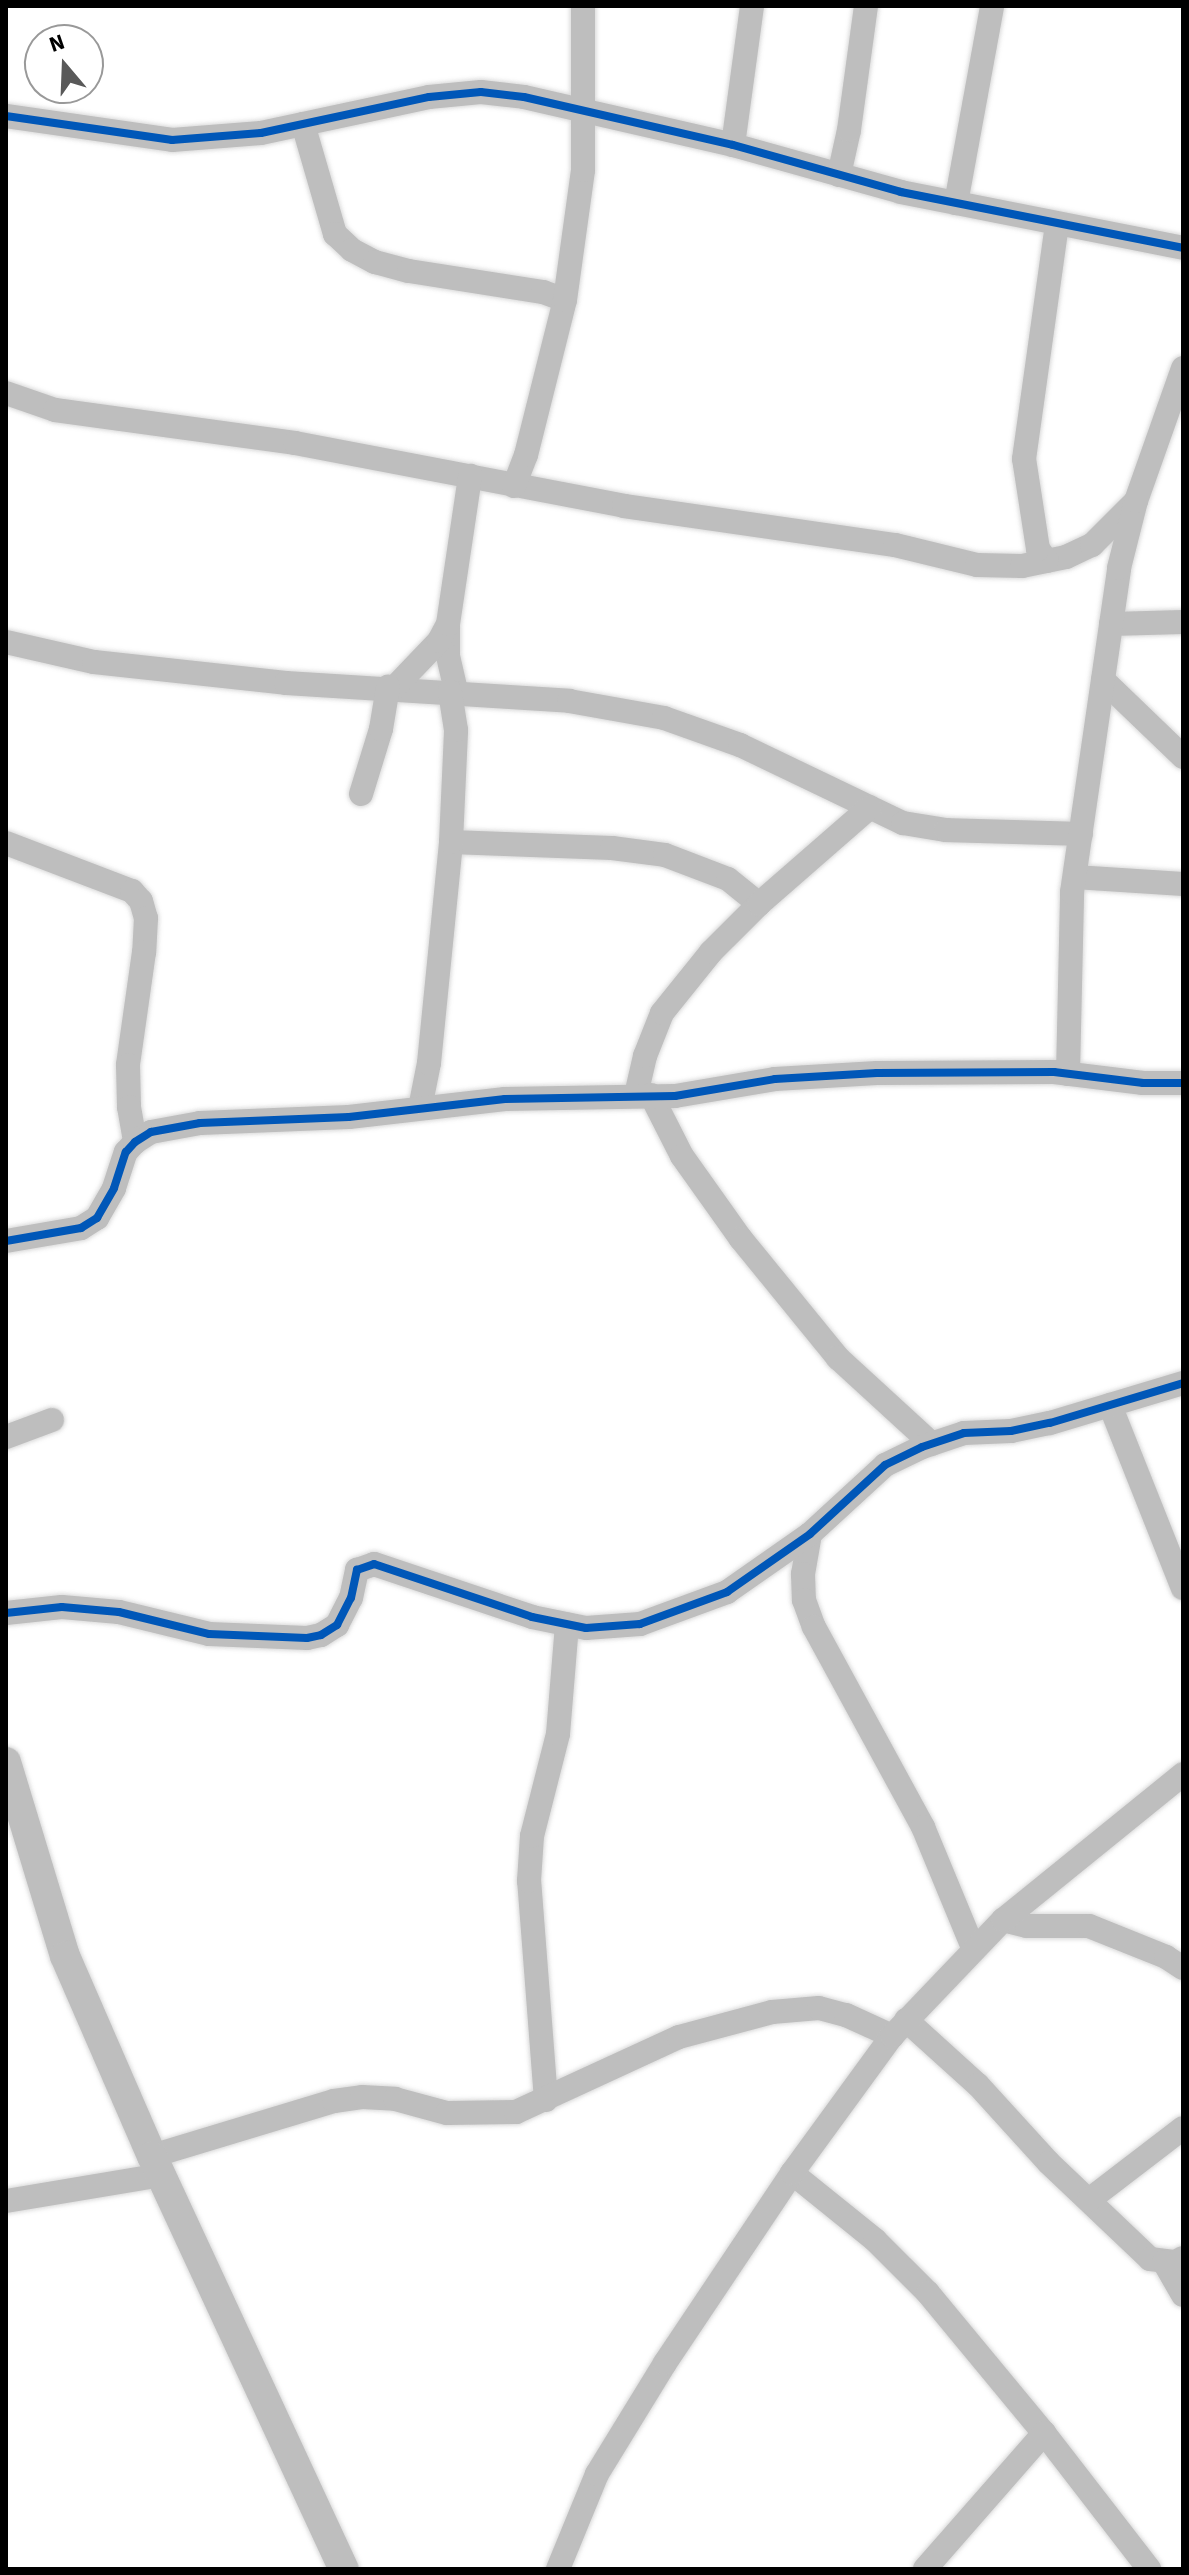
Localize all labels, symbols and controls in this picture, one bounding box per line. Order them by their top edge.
north arrow [24,24,104,104]
text: N [45,26,69,61]

